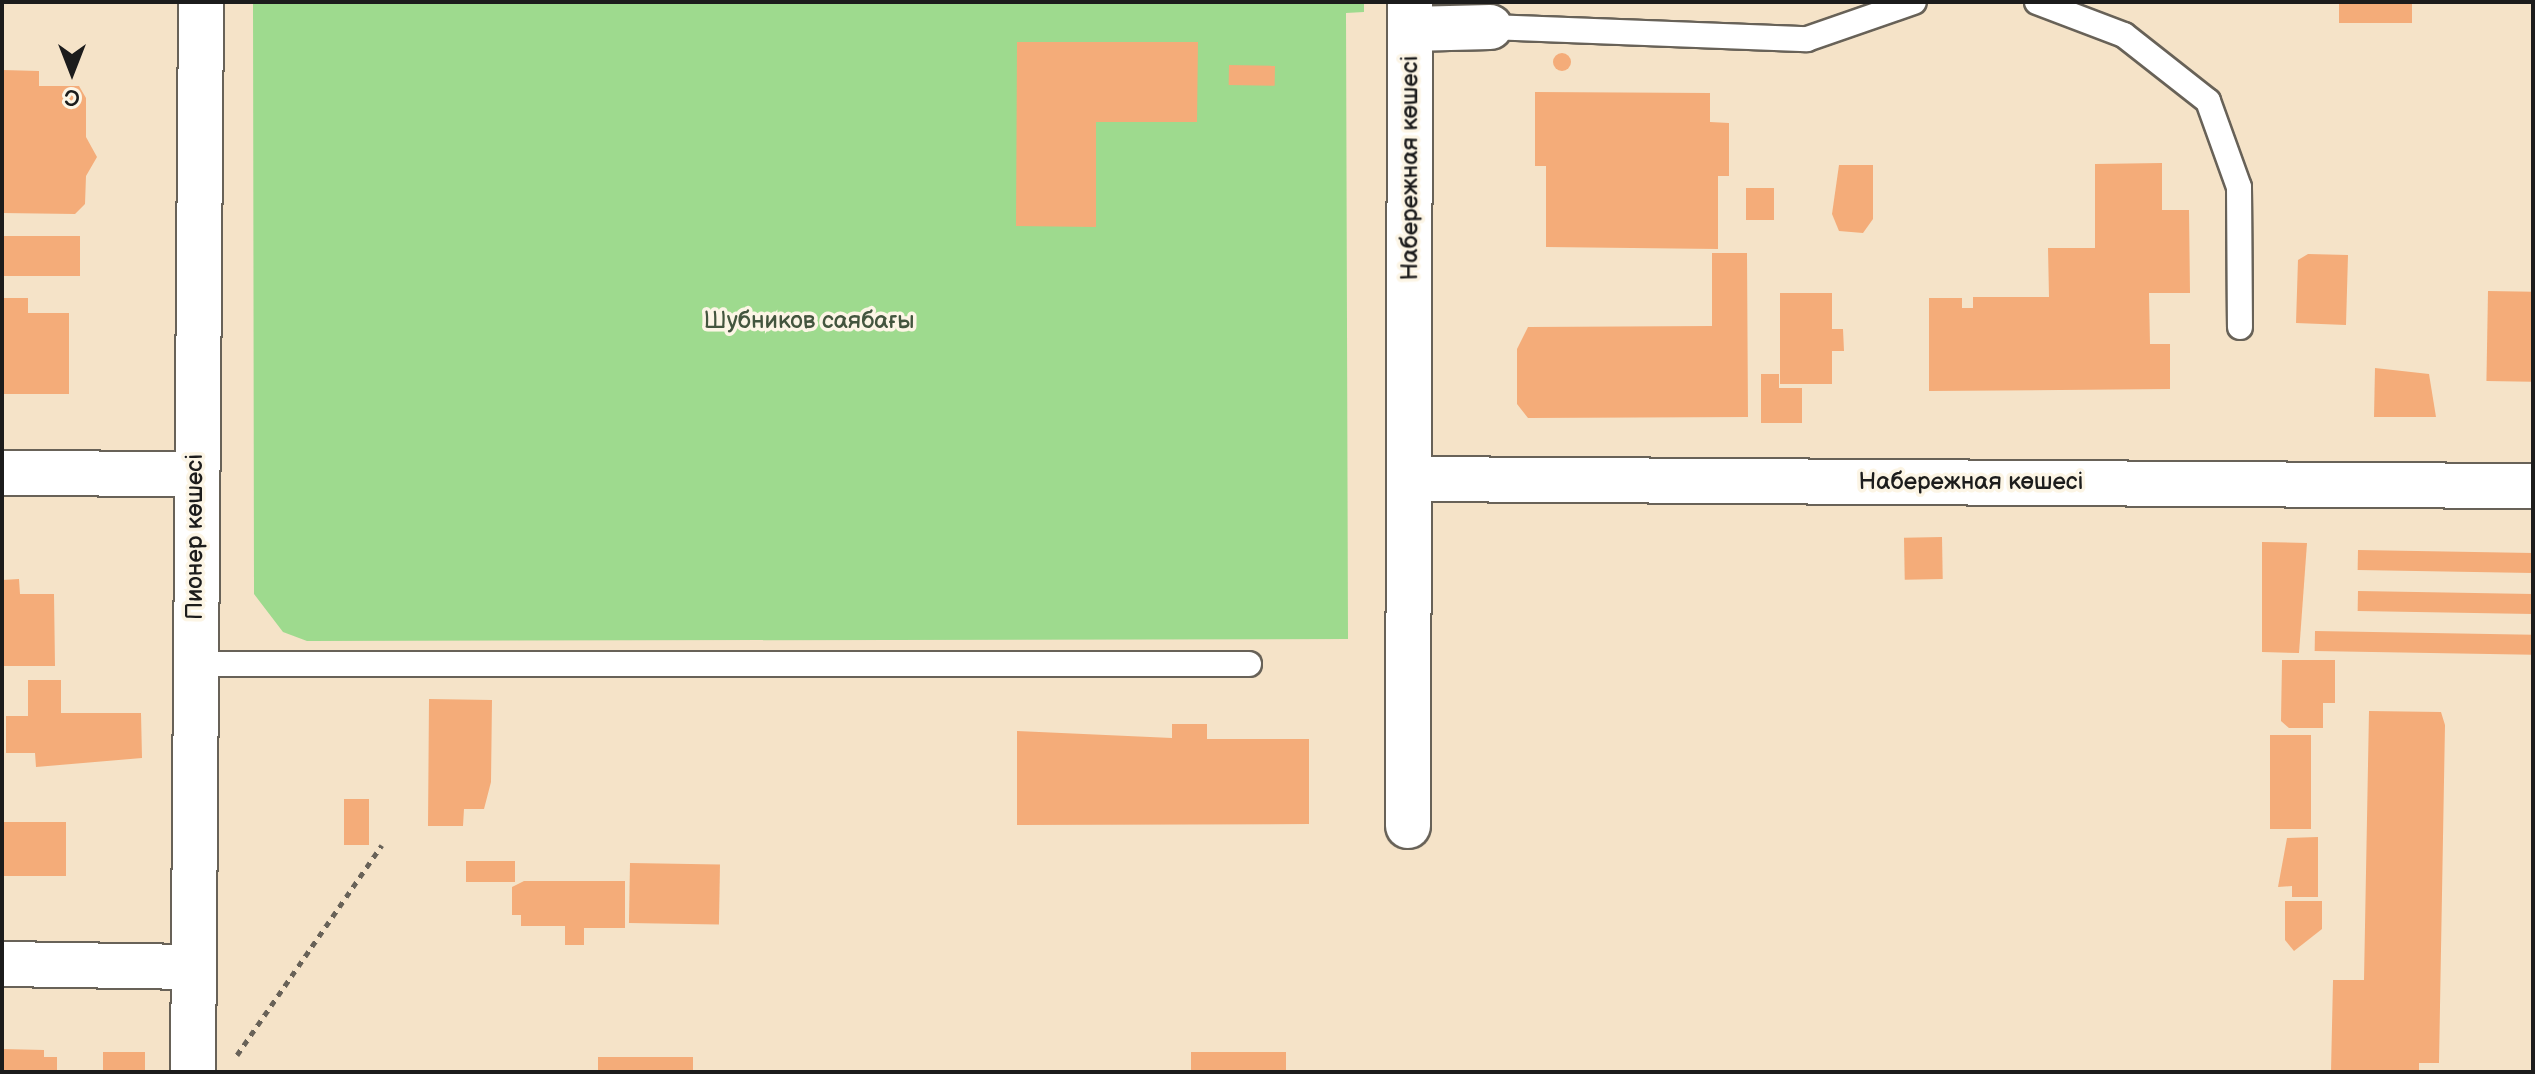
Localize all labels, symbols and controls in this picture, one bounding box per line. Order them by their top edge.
north arrow [32,32,112,112]
street label: Набережная көшесі [1396,56,1424,280]
text: С [64,83,80,110]
park label: Шубников саябағы [704,307,914,335]
street label: Пионер көшесі [181,454,209,620]
street label: Набережная көшесі [1859,468,2083,496]

